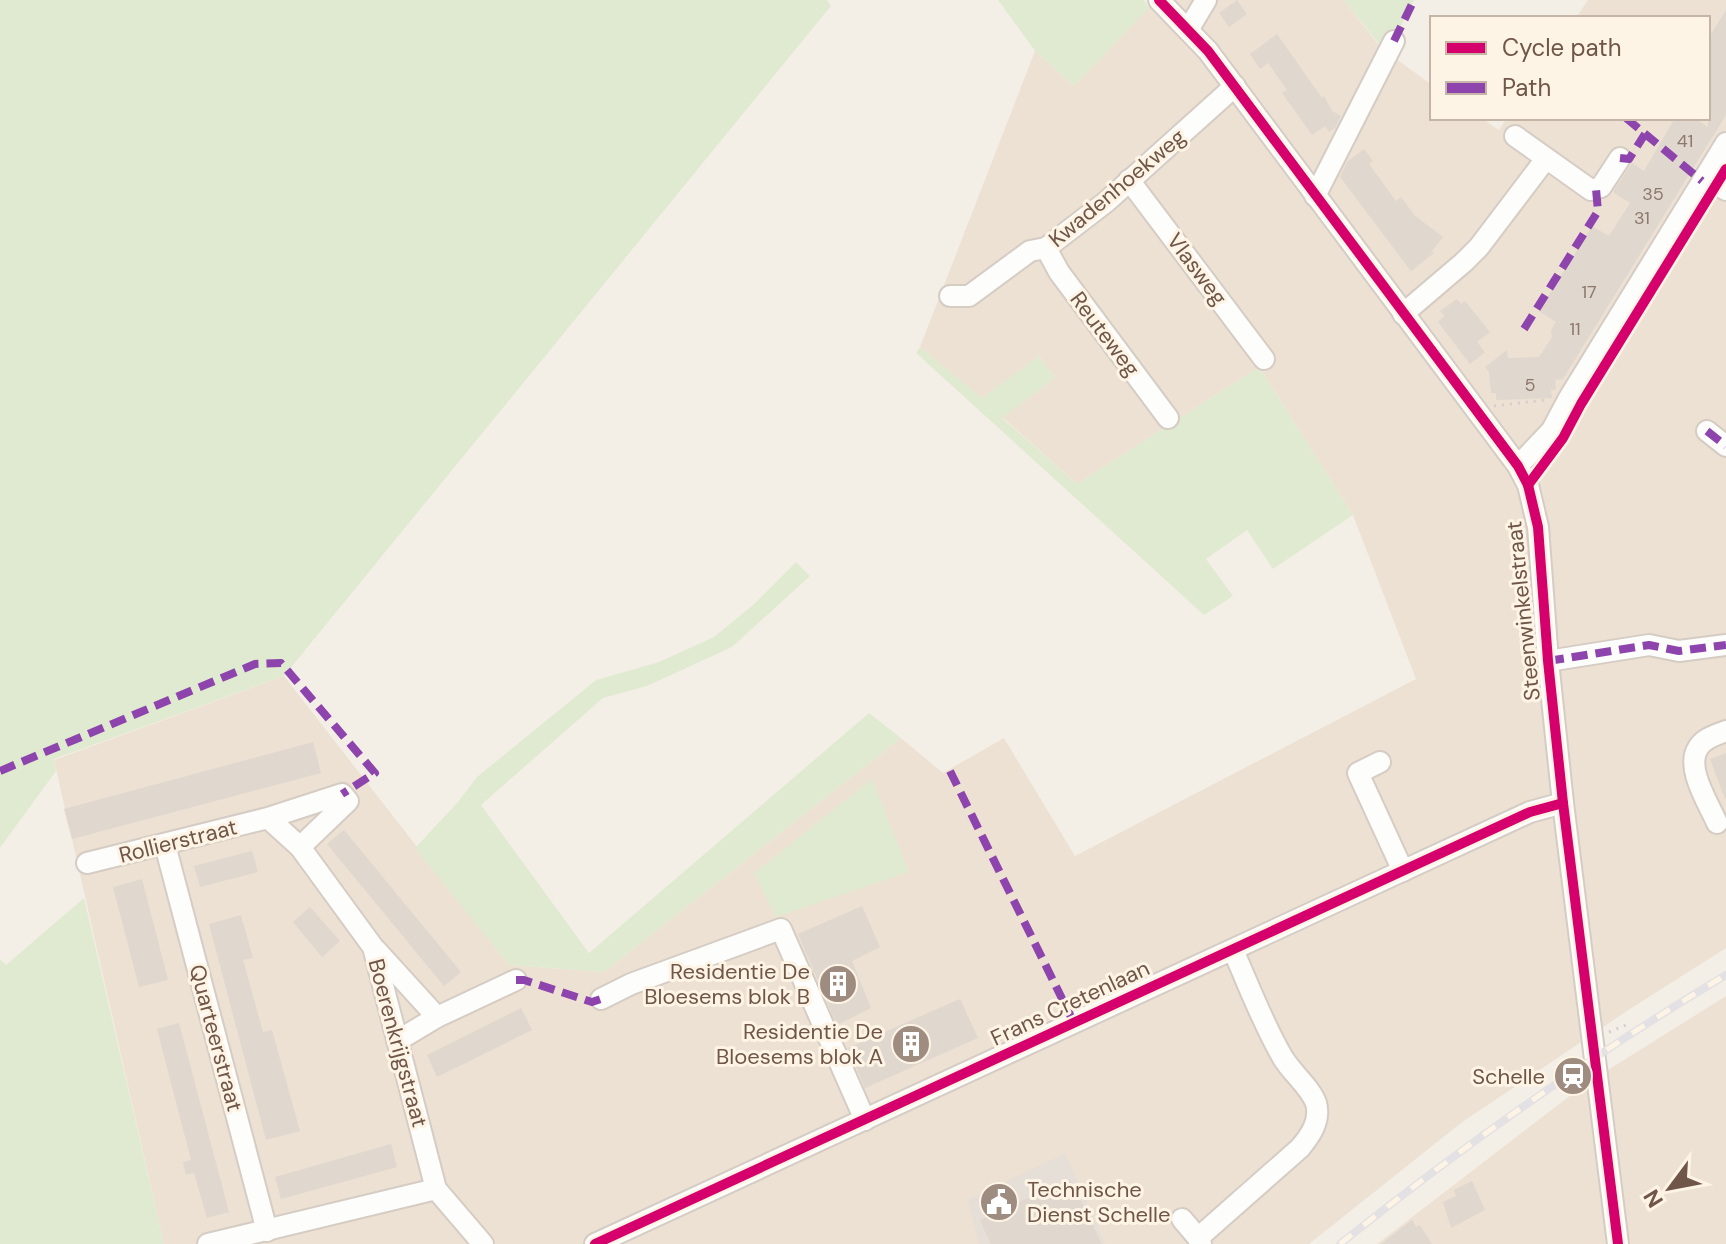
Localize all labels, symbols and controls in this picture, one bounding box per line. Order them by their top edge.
legend [1430,16,1710,120]
text: Cycle path [1502,32,1621,63]
text: Path [1502,72,1551,103]
street label: Kwadenhoekweg [1043,122,1191,254]
house number: 41 [1677,129,1693,153]
house number: 35 [1642,182,1664,206]
house number: 31 [1634,206,1650,230]
street label: Vlasweg [1160,227,1234,311]
house number: 17 [1581,280,1597,304]
street label: Reuteweg [1064,286,1146,382]
house number: 11 [1569,317,1581,341]
house number: 5 [1525,373,1535,397]
street label: Steenwinkelstraat [1499,520,1547,702]
street label: Rollierstraat [116,812,240,870]
street label: Frans Cretenlaan [986,954,1154,1052]
street label: Boerenkrijgstraat [362,956,434,1130]
place label: Residentie De Bloesems blok B [644,957,810,1011]
street label: Quarteerstraat [182,961,250,1115]
building icon: Residentie De Bloesems blok B [817,963,859,1005]
place label: Residentie De Bloesems blok A [716,1017,883,1071]
building icon: Residentie De Bloesems blok A [890,1023,932,1065]
station icon: Schelle [1552,1055,1594,1097]
place label: Schelle [1472,1062,1545,1091]
north arrow [1630,1148,1710,1228]
place label: Technische Dienst Schelle [1027,1175,1170,1229]
public building icon: Technische Dienst Schelle [978,1181,1020,1223]
text: N [1637,1184,1670,1213]

